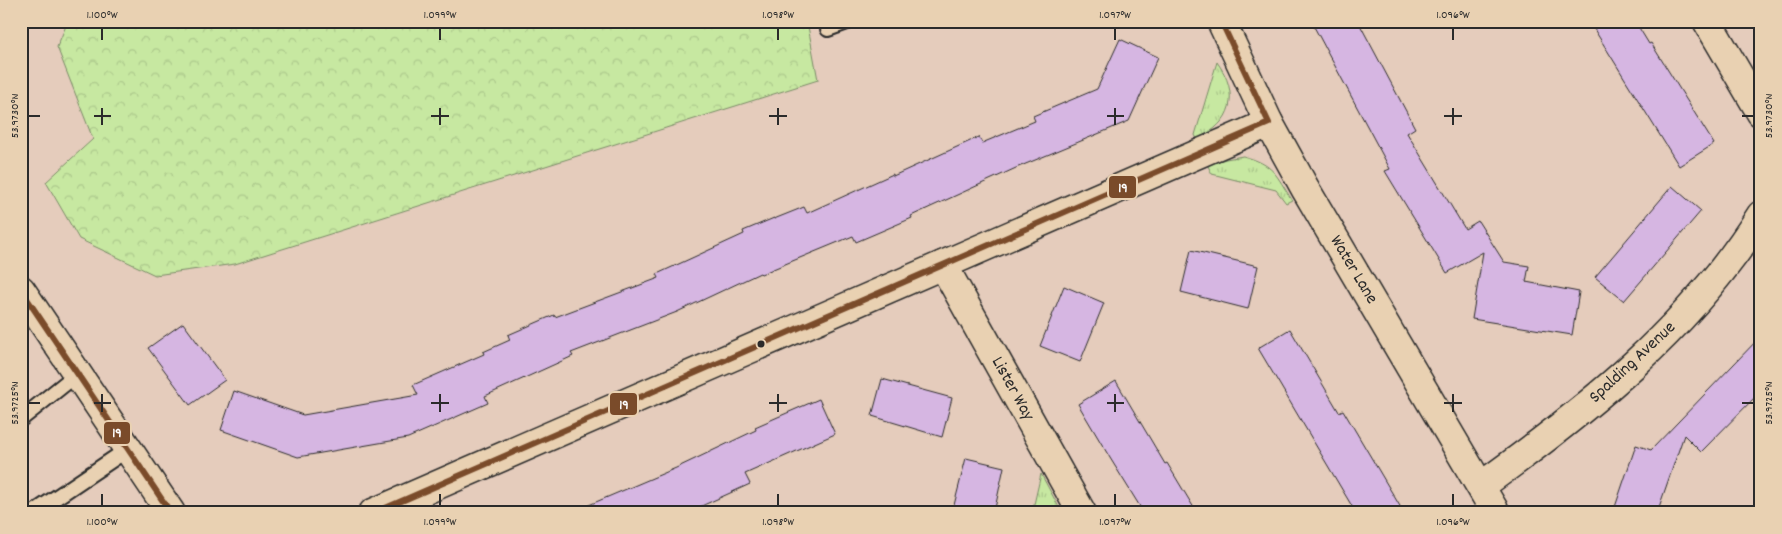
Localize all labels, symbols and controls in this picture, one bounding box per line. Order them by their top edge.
text: 1.100°W [86,7,118,24]
text: 1.099°W [424,7,457,24]
text: 1.098°W [762,7,794,24]
text: 1.097°W [1099,7,1131,24]
text: 1.096°W [1436,7,1470,24]
text: 53.9730°N [7,94,24,138]
text: 53.9730°N [1761,94,1778,138]
line badge: 19 [1108,175,1137,199]
text: 19 [1118,179,1128,199]
street label: Water Lane [1323,231,1383,309]
street label: Spalding Avenue [1584,316,1682,410]
unlabelled marker [756,339,766,349]
street label: Lister Way [984,352,1040,426]
text: 53.9725°N [7,381,24,425]
text: 53.9725°N [1761,381,1778,425]
line badge: 19 [609,392,638,416]
text: 19 [619,396,629,416]
line badge: 19 [103,421,131,445]
text: 19 [112,424,122,444]
text: 1.100°W [86,514,118,531]
text: 1.099°W [424,514,457,531]
text: 1.098°W [762,514,794,531]
text: 1.097°W [1099,514,1131,531]
text: 1.096°W [1436,514,1470,531]

